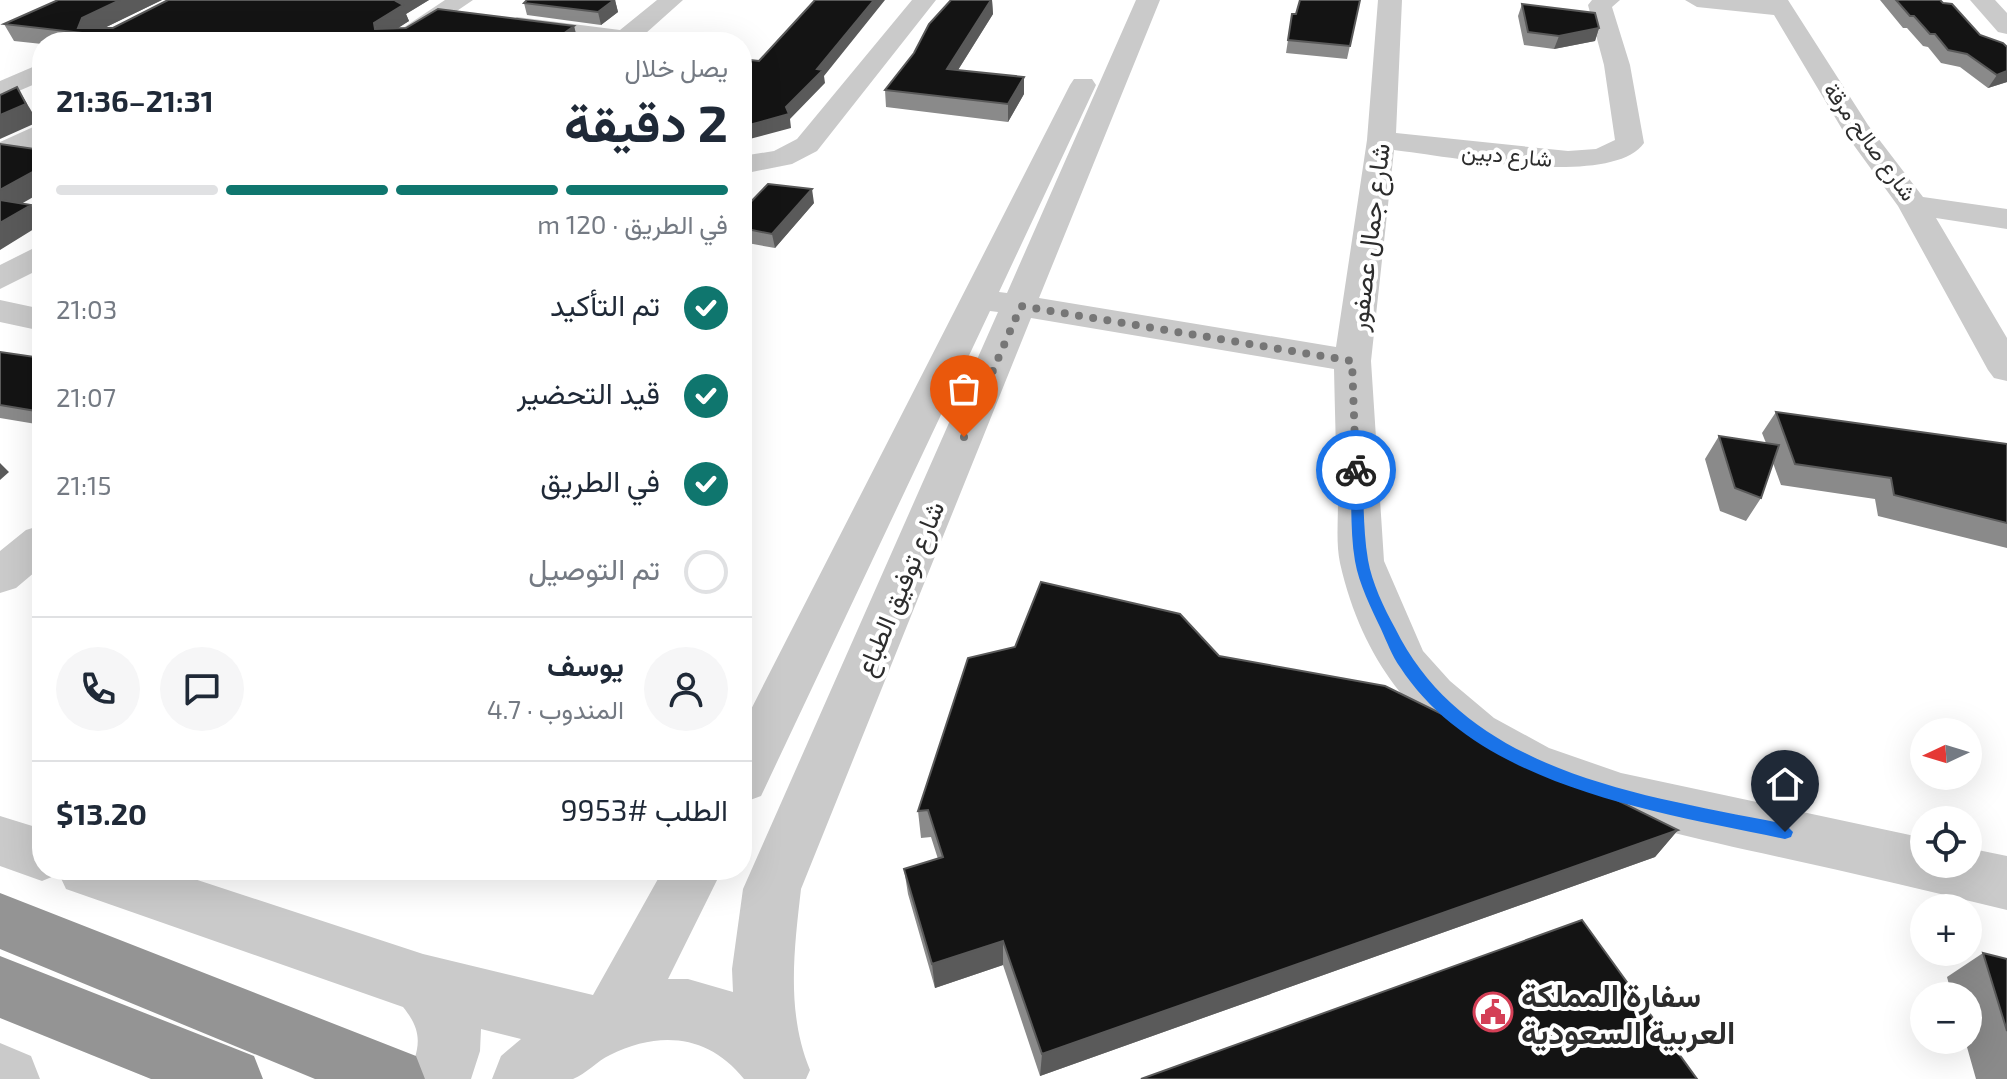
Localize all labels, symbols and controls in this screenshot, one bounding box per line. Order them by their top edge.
text: يصل خلال [625,51,728,82]
street label: شارع صالح مرقة [1817,77,1923,207]
text: 21:31–21:36 [56,82,214,118]
text: 2 دقيقة [564,90,728,152]
street label: شارع دبين [1460,137,1553,174]
street label: شارع جمال عصفور [1341,141,1399,334]
text: في الطريق · 120 m [537,208,728,239]
text: تم التأكيد [550,286,660,322]
icon: check [684,286,728,330]
text: 21:03 [56,293,117,324]
pin [930,355,998,437]
icon: bag [942,367,986,411]
text: قيد التحضير [517,374,660,410]
icon: check [684,374,728,418]
text: 21:07 [56,381,116,412]
courier [1316,430,1396,510]
icon: bike [1334,448,1378,492]
text: في الطريق [540,462,660,498]
icon: check [684,462,728,506]
text: 21:15 [56,469,111,500]
street label: شارع توفيق الطباع [848,496,953,681]
text: تم التوصيل [528,550,660,586]
text: يوسف [547,646,624,682]
button: phone [56,647,140,731]
button: chat [160,647,244,731]
button: person [644,647,728,731]
text: المندوب · 4.7 [487,693,624,724]
north arrow [1910,718,1982,790]
map controls [1910,718,1982,1054]
pin [1751,750,1819,832]
icon: home [1763,762,1807,806]
text: الطلب #9953 [560,791,728,827]
text: $13.20 [56,795,147,831]
button: locate [1910,806,1982,878]
button: + [1910,894,1982,966]
place label: سفارة المملكة العربية السعودية [1521,975,1735,1053]
button: − [1910,982,1982,1054]
public building icon: سفارة المملكة العربية السعودية [1472,991,1514,1033]

